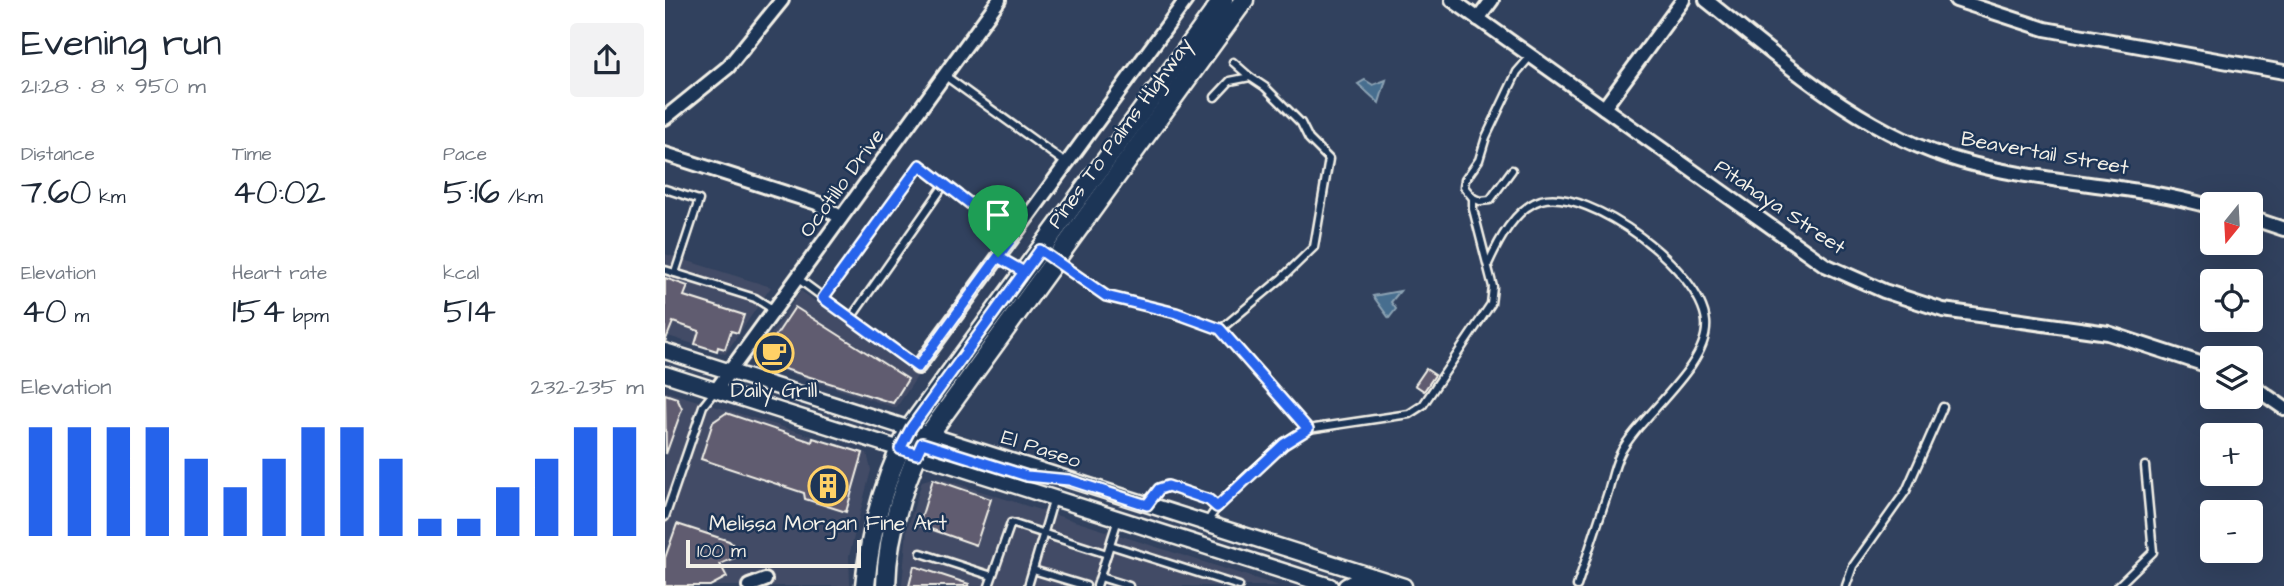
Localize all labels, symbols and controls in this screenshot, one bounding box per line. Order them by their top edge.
text: Evening run [21,18,222,70]
button: share [570,23,644,97]
street label: Pines To Palms Highway [1041,31,1201,236]
text: 21:28 · 8 × 950 m [21,70,206,102]
street label: Ocotillo Drive [793,123,891,243]
street label: Beavertail Street [1959,124,2132,182]
text: Distance [21,141,95,168]
text: Time [232,141,272,168]
text: Pace [443,141,487,168]
street label: Pitahaya Street [1708,152,1852,264]
text: 7.60 [21,168,91,217]
text: 40:02 [232,168,326,217]
text: 5:16 [443,168,500,217]
text: km [91,184,126,211]
text: /km [500,184,543,211]
pin [968,185,1028,257]
north arrow [2200,192,2263,256]
map controls [2200,192,2263,563]
icon: arrive [979,196,1017,234]
text: Elevation [21,260,96,287]
text: Heart rate [232,260,327,287]
text: kcal [443,260,479,287]
button: locate [2200,269,2263,332]
text: 40 [21,287,67,336]
text: 154 [232,287,285,336]
text: 514 [443,287,496,336]
text: m [67,303,89,330]
text: bpm [285,303,329,330]
cafe icon: Daily Grill [753,332,795,374]
button: layers [2200,346,2263,409]
text: Elevation [21,371,112,403]
text: 232–235 m [531,371,644,403]
place label: Daily Grill [731,376,817,407]
street label: El Paseo [998,423,1085,476]
button: + [2200,423,2263,486]
building icon: Melissa Morgan Fine Art [807,465,849,507]
button: − [2200,500,2263,563]
place label: Melissa Morgan Fine Art [709,509,948,540]
scale bar [686,537,861,569]
text: 100 m [697,538,746,565]

